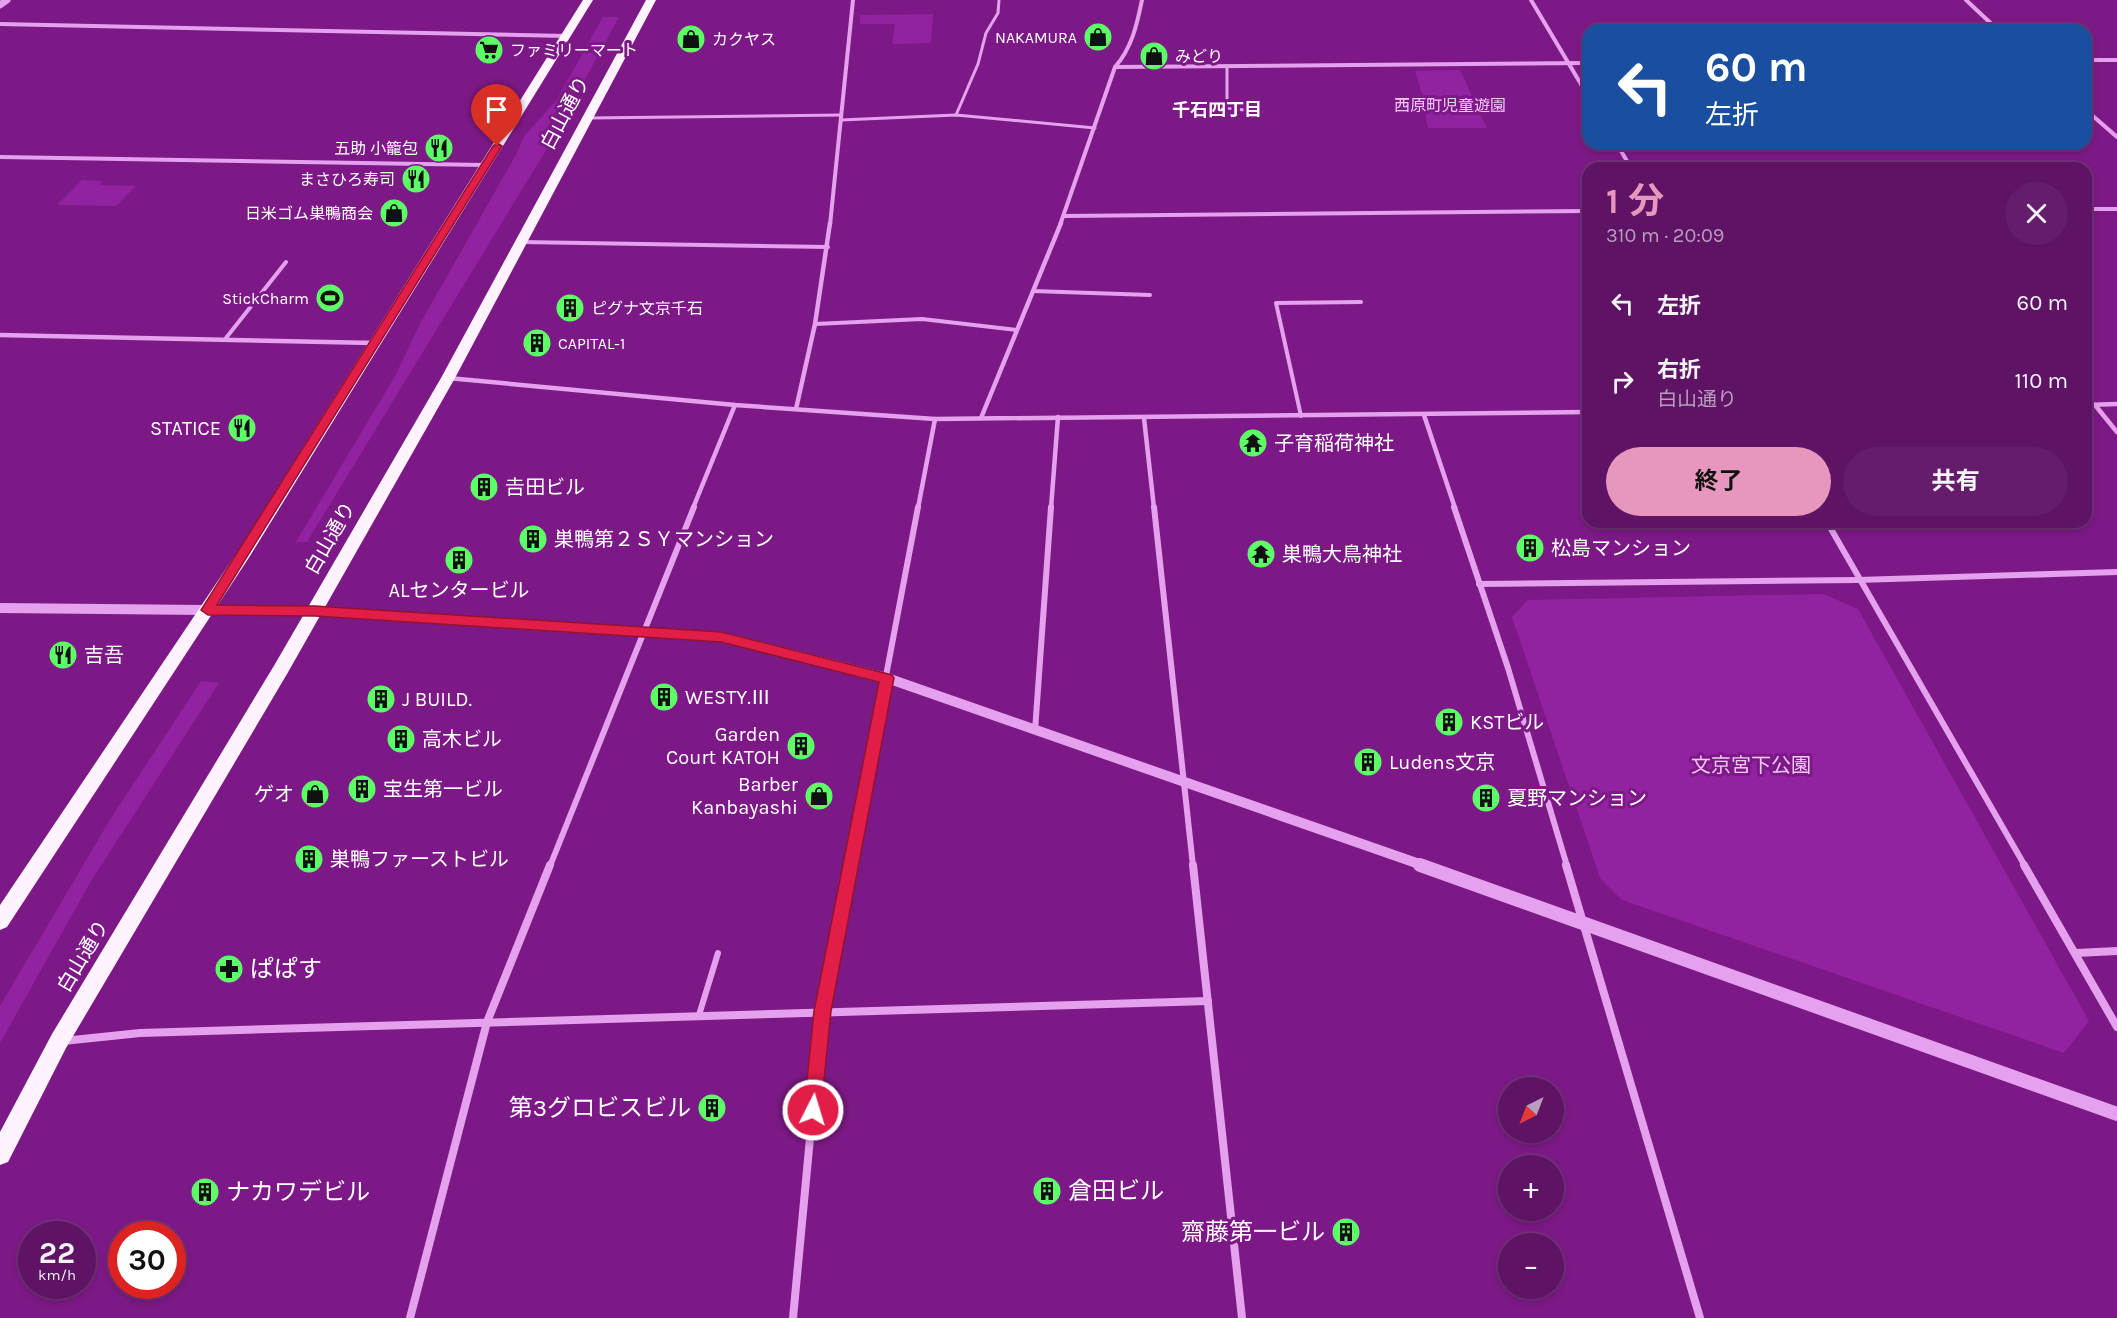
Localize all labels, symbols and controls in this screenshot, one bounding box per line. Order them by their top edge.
shop icon: NAKAMURA [1082,21,1114,53]
shop icon: カクヤス [675,23,707,55]
place label: NAKAMURA [995,28,1077,47]
place label: カクヤス [712,30,776,49]
supermarket icon: ファミリーマート [473,34,505,66]
shop icon: みどり [1138,40,1170,72]
place label: ファミリーマート [510,41,638,60]
text: 60 m [1705,42,1808,92]
place label: みどり [1175,47,1223,66]
icon: left [1606,48,1684,126]
street label: 白山通り [536,72,594,154]
pin [471,84,522,146]
icon: arrive [480,93,513,126]
park label: 西原町児童遊園 [1394,96,1506,115]
district label: 千石四丁目 [1172,99,1262,121]
text: 左折 [1705,99,1759,131]
restaurant icon: 五助 小籠包 [423,132,455,164]
place label: 五助 小籠包 [334,139,418,158]
restaurant icon: まさひろ寿司 [400,163,432,195]
place label: まさひろ寿司 [299,170,395,189]
text: 1 分 [1606,180,1664,222]
button: close [2005,182,2068,245]
shop icon: 日米ゴム巣鴨商会 [378,197,410,229]
place label: 日米ゴム巣鴨商会 [245,204,373,223]
text: 310 m · 20:09 [1606,224,1724,247]
sports icon: StickCharm [314,282,346,314]
icon: left [1606,287,1639,320]
place label: StickCharm [222,289,309,308]
text: 60 m [2017,290,2068,316]
building icon: ピグナ文京千石 [554,292,586,324]
text: 左折 [1657,293,1701,319]
place label: ピグナ文京千石 [591,299,703,318]
building icon: CAPITAL-1 [521,327,553,359]
place label: CAPITAL-1 [558,334,625,353]
text: 右折 [1657,357,1701,383]
icon: right [1606,365,1639,398]
text: 110 m [2015,368,2068,394]
text: 白山通り [1657,388,1737,411]
restaurant icon: STATICE [226,412,258,444]
place label: STATICE [150,417,221,440]
temple icon: 子育稲荷神社 [1237,427,1269,459]
place label: 子育稲荷神社 [1274,432,1394,455]
button: 終了 [1606,447,1831,516]
button: 共有 [1843,447,2068,516]
building icon: 𠮷田ビル [468,471,500,503]
place label: 𠮷田ビル [505,476,585,499]
street label: 白山通り [300,498,360,578]
building icon: 巣鴨第２ＳＹマンション [517,523,549,555]
place label: 巣鴨第２ＳＹマンション [554,528,774,551]
building icon: 松島マンション [1514,532,1546,564]
place label: 松島マンション [1551,537,1691,560]
temple icon: 巣鴨大鳥神社 [1245,538,1277,570]
place label: 巣鴨大鳥神社 [1282,543,1402,566]
building icon: ALセンタービル [443,544,475,576]
place label: ALセンタービル [389,579,529,602]
restaurant icon: 吉吾 [47,639,79,671]
place label: 吉吾 [84,644,124,667]
building icon: WESTY.Ⅲ [648,681,680,713]
building icon: J BUILD. [365,683,397,715]
place label: WESTY.Ⅲ [685,686,771,709]
place label: J BUILD. [402,688,472,711]
building icon: KSTビル [1433,706,1465,738]
place label: KSTビル [1470,711,1544,734]
building icon: 高木ビル [385,723,417,755]
place label: Garden Court KATOH [666,723,780,769]
place label: 高木ビル [422,728,502,751]
building icon: Garden Court KATOH [785,730,817,762]
building icon: Ludens文京 [1352,746,1384,778]
place label: Ludens文京 [1389,751,1495,774]
park label: 文京宮下公園 [1691,754,1811,777]
building icon: 宝生第一ビル [346,773,378,805]
place label: Barber Kanbayashi [691,773,799,819]
shop icon: ゲオ [299,778,331,810]
place label: 宝生第一ビル [383,778,503,801]
shop icon: Barber Kanbayashi [803,780,835,812]
building icon: 夏野マンション [1470,782,1502,814]
place label: ゲオ [254,783,294,806]
place label: 夏野マンション [1507,787,1647,810]
building icon: 巣鴨ファーストビル [293,843,325,875]
place label: 巣鴨ファーストビル [330,848,509,871]
street label: 白山通り [53,916,113,996]
pharmacy icon: ぱぱす [213,953,245,985]
place label: ぱぱす [250,955,322,983]
north arrow [1498,1077,1564,1143]
map controls [1498,1077,1564,1299]
position arrow [781,1078,845,1142]
building icon: 第3グロビスビル [696,1092,728,1124]
place label: 第3グロビスビル [509,1094,691,1122]
button: + [1498,1155,1564,1221]
building icon: 倉田ビル [1031,1175,1063,1207]
building icon: ナカワデビル [189,1176,221,1208]
place label: 倉田ビル [1068,1177,1164,1205]
place label: ナカワデビル [226,1178,370,1206]
building icon: 齋藤第一ビル [1330,1216,1362,1248]
place label: 齋藤第一ビル [1181,1218,1325,1246]
speed limit sign: 30 [108,1221,186,1299]
button: − [1498,1233,1564,1299]
text: 22 [39,1235,75,1271]
text: km/h [38,1266,76,1284]

